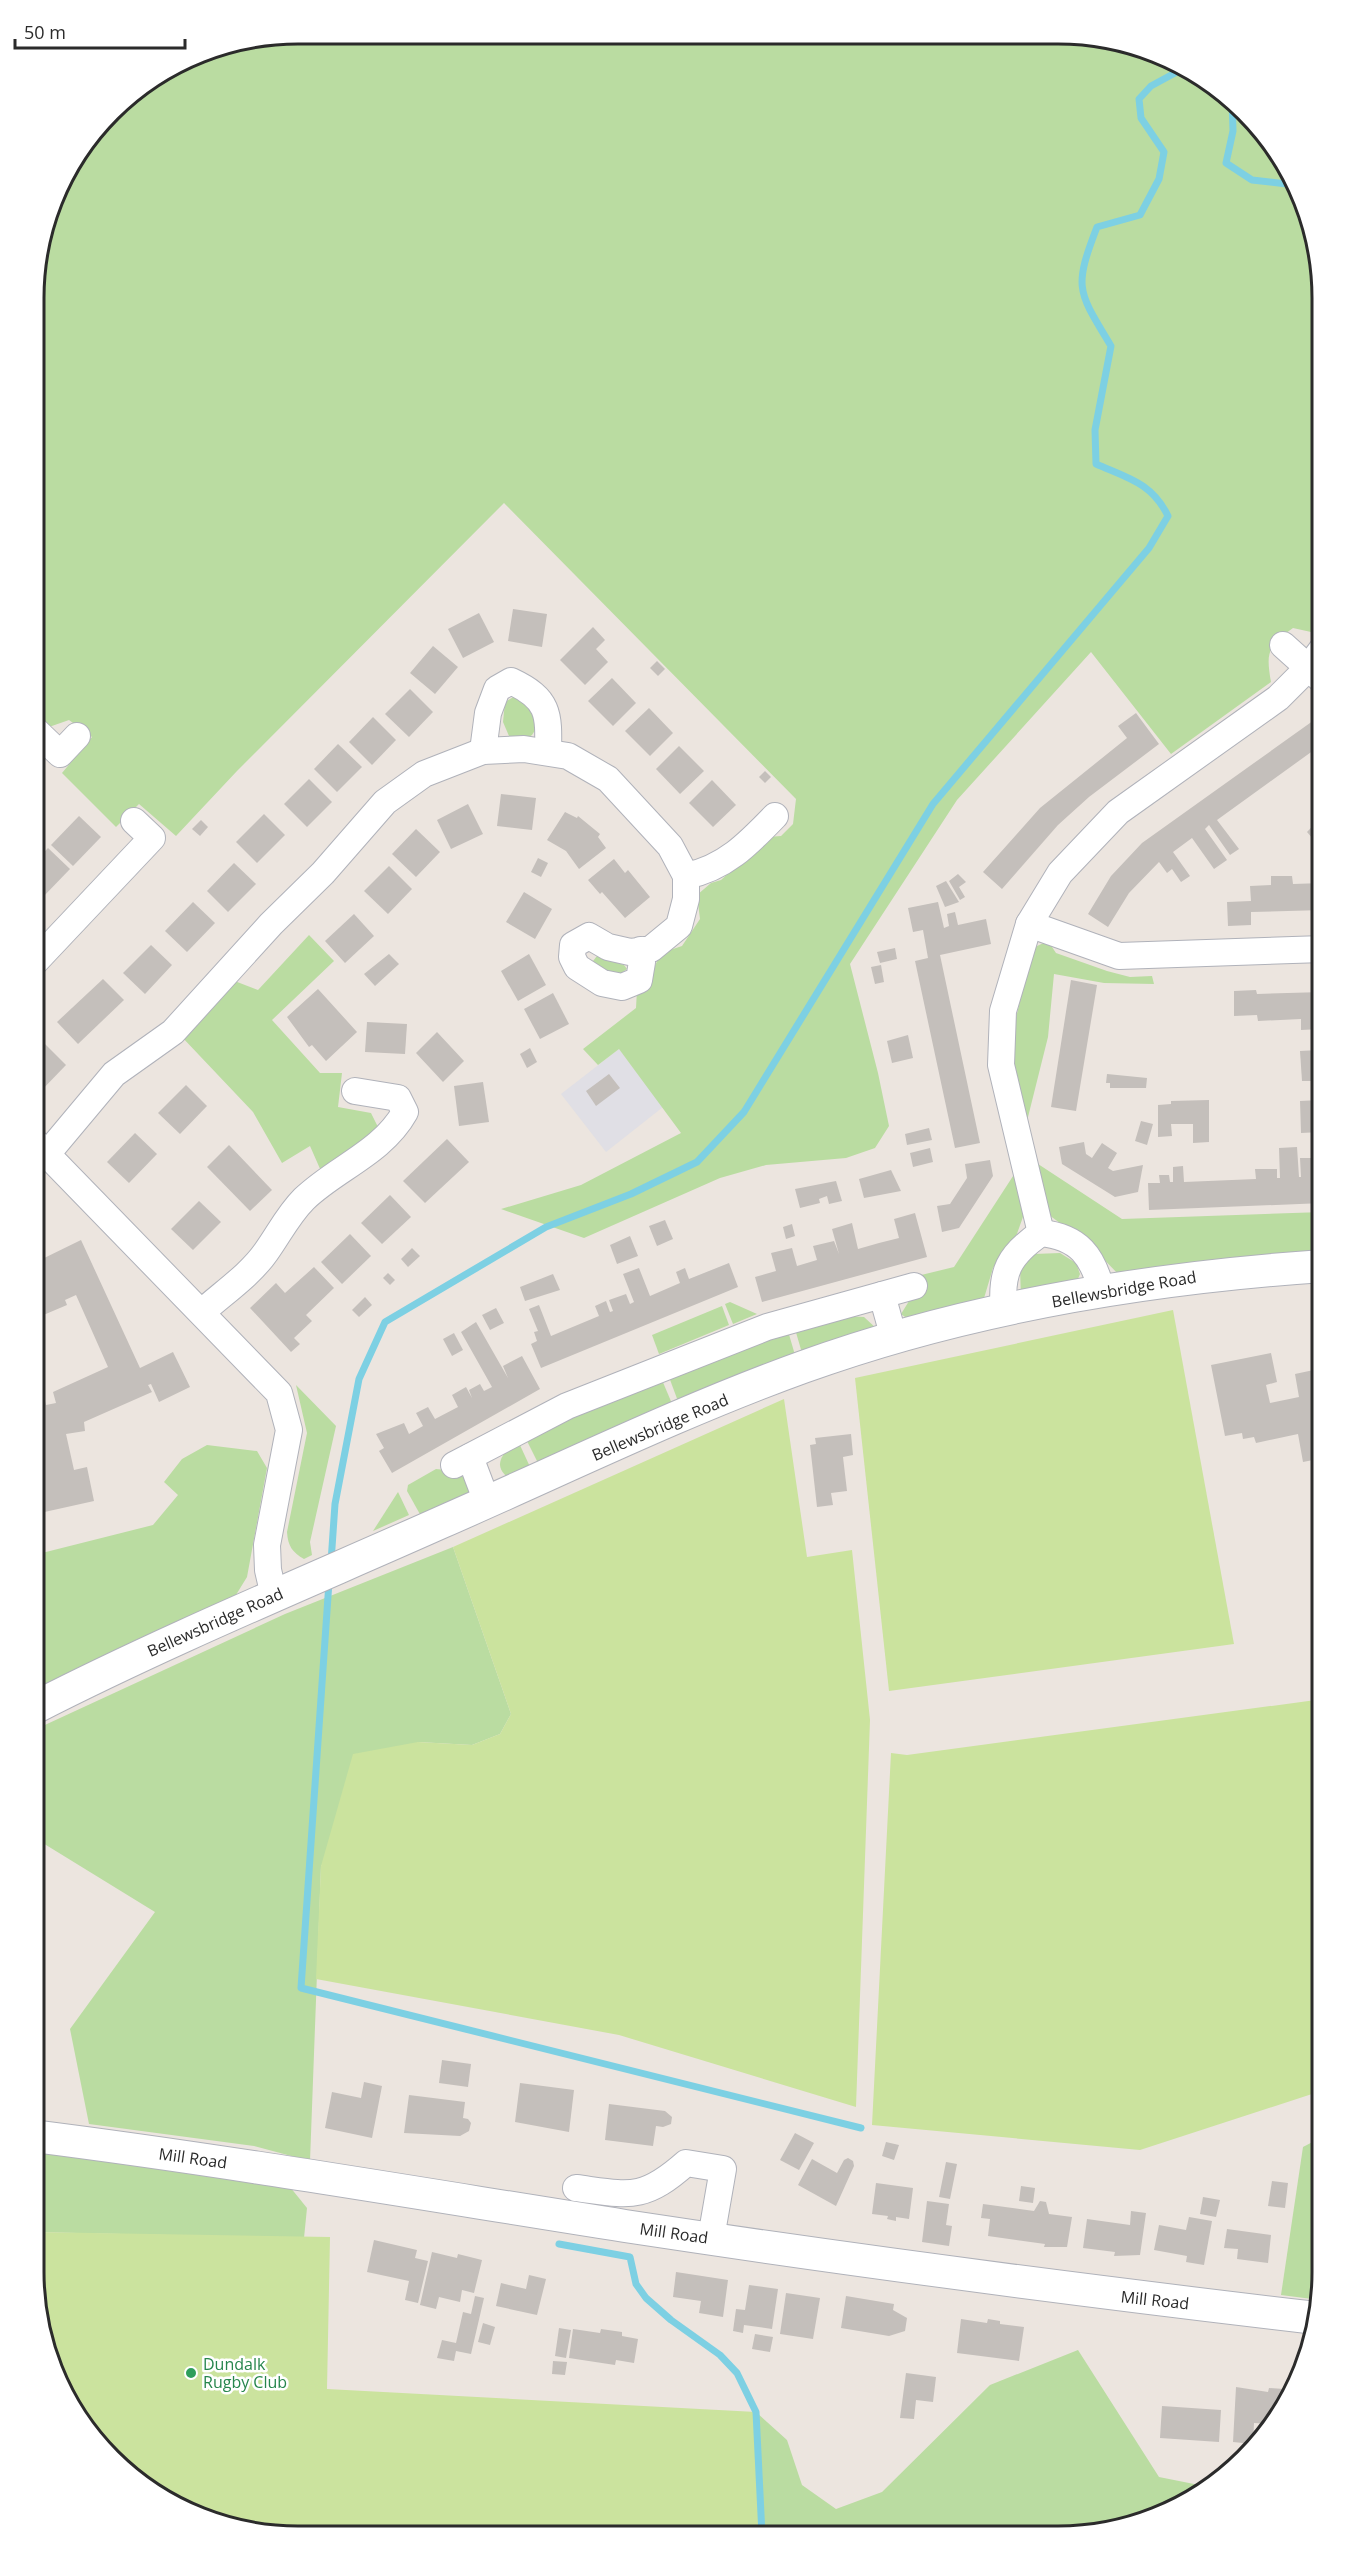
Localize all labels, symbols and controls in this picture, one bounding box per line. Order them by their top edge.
scale bar [15,12,184,50]
text: 50 m [24,20,66,44]
street label: Bellewsbridge Road [1050,1265,1198,1313]
street label: Bellewsbridge Road [588,1388,732,1466]
street label: Bellewsbridge Road [144,1582,286,1662]
street label: Mill Road [157,2142,229,2174]
street label: Mill Road [638,2217,710,2249]
street label: Mill Road [1120,2285,1190,2315]
place label: Dundalk Rugby Club [203,2353,287,2393]
marker: Dundalk Rugby Club [184,2366,198,2380]

